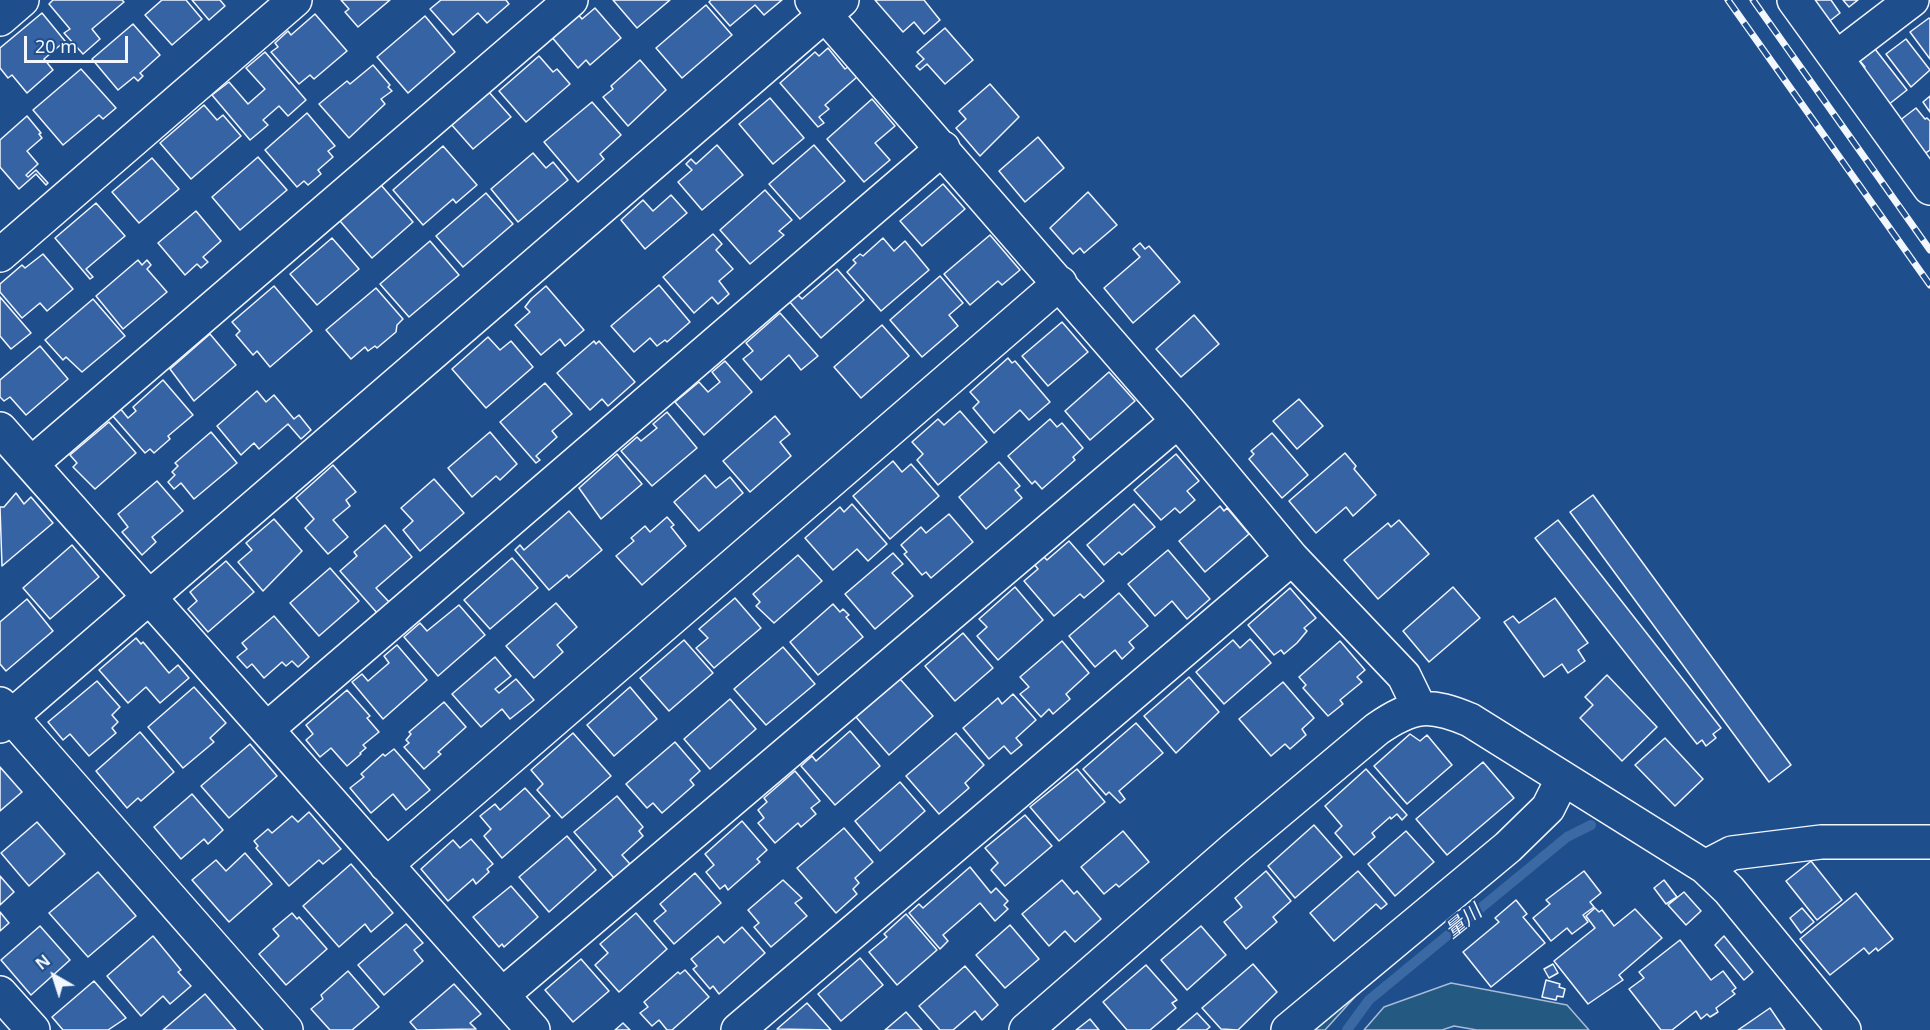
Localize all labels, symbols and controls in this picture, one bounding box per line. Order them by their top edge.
scale bar [27,24,130,62]
text: 20 m [35,34,77,58]
water label: 量川 [1441,900,1487,944]
north arrow [24,946,84,1006]
text: N [31,949,55,975]

